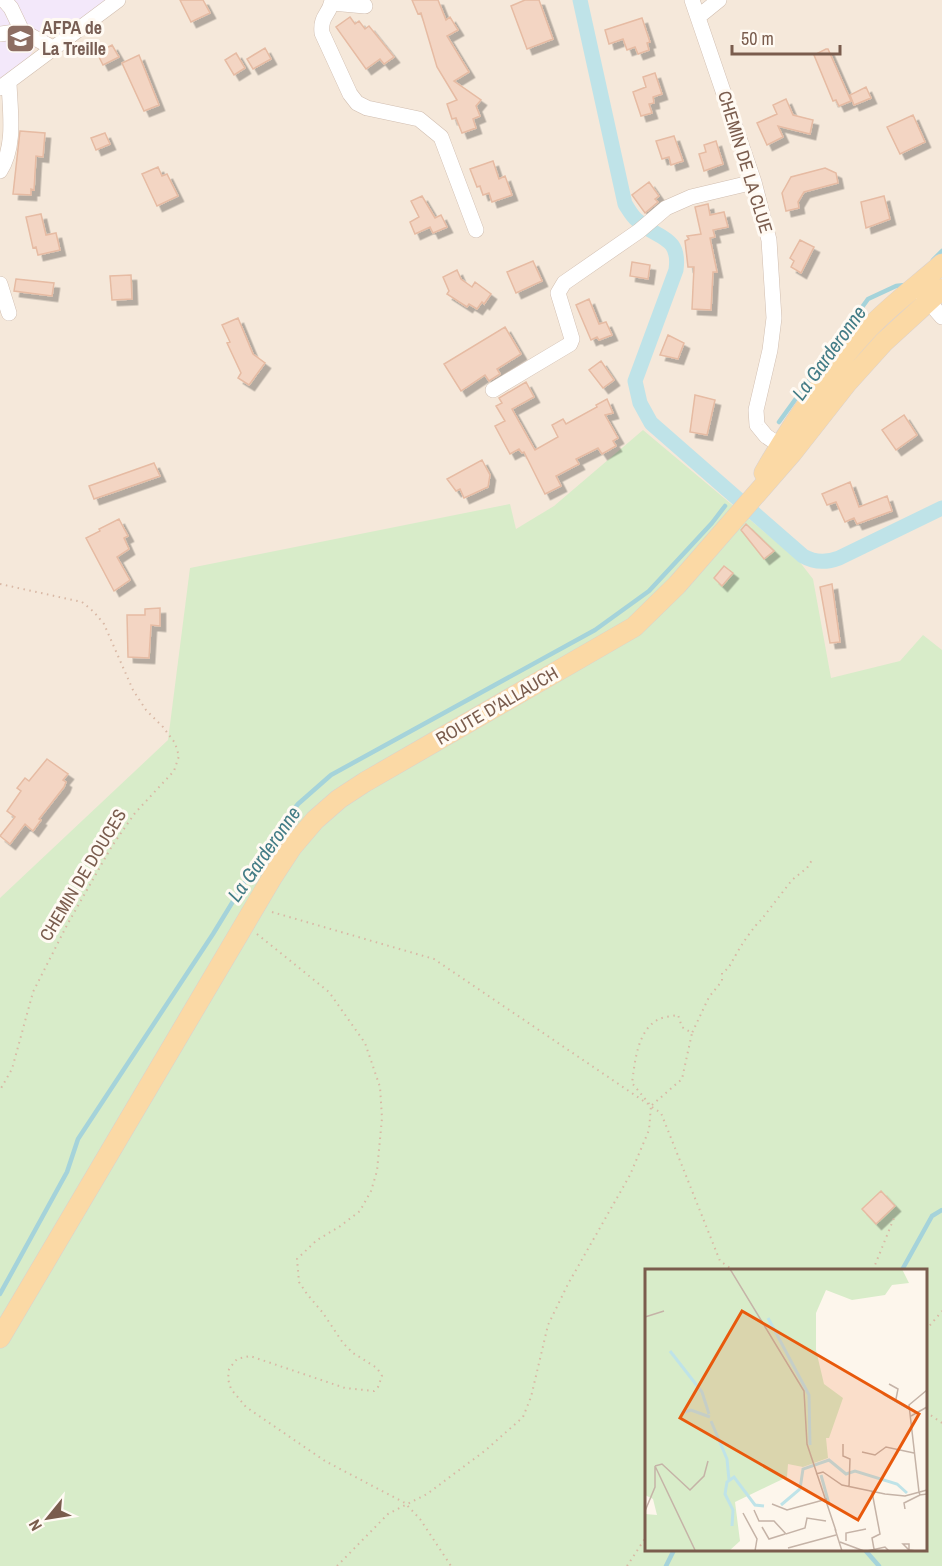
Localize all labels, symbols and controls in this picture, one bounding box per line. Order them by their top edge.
place label: AFPA de La Treille [42,15,106,61]
scale bar [732,18,840,56]
school or university icon: AFPA de La Treille [5,22,37,54]
text: 50 m [741,26,774,51]
street label: CHEMIN DE LA CLUE [712,88,779,236]
water label: La Garderonne [785,300,872,405]
street label: ROUTE D'ALLAUCH [431,660,562,751]
water label: La Garderonne [221,801,306,907]
street label: CHEMIN DE DOUCES [33,804,132,946]
inset map [645,1269,927,1551]
north arrow [18,1488,78,1548]
text: N [23,1516,47,1535]

